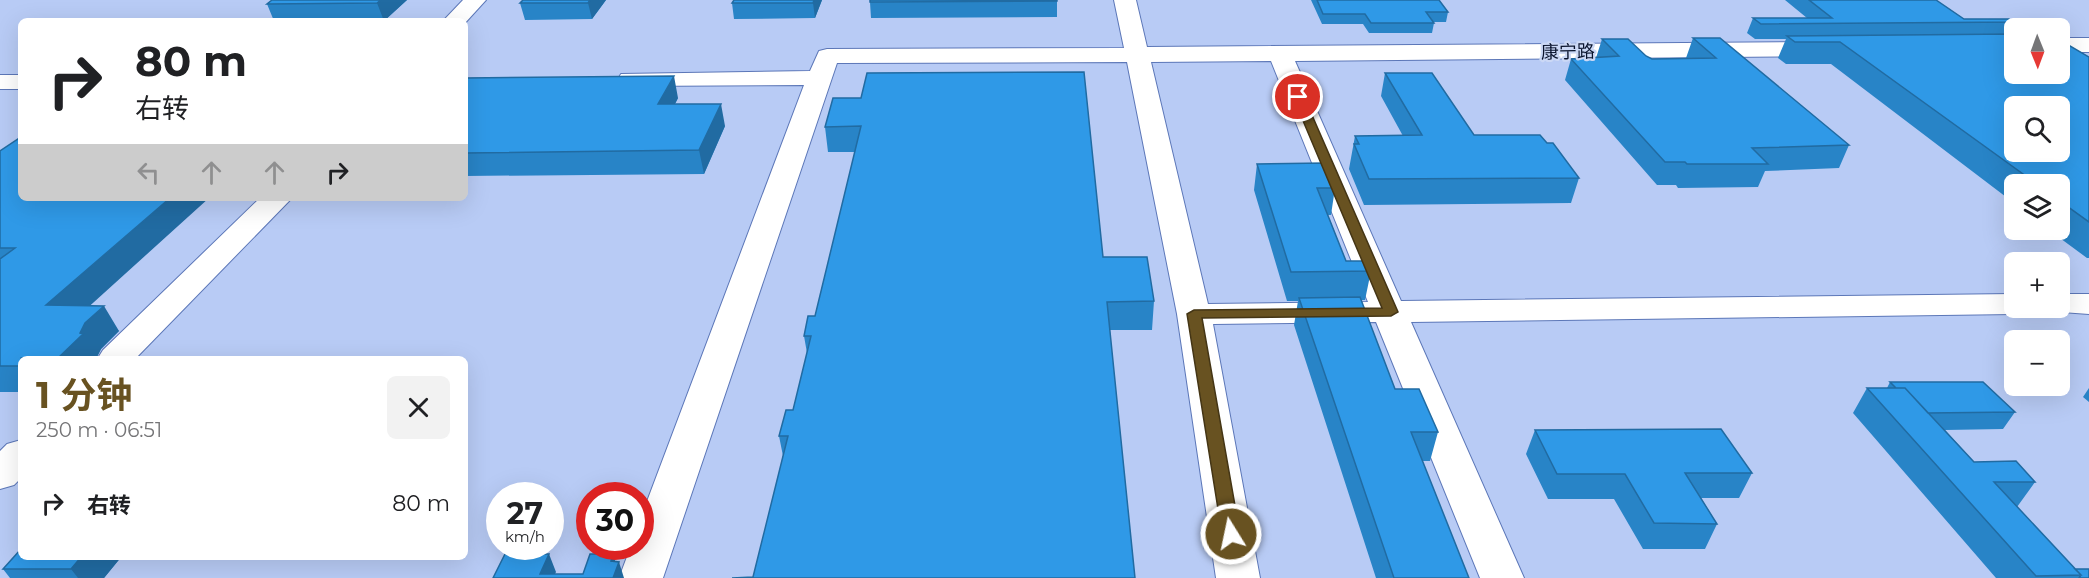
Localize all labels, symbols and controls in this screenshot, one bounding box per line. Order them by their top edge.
north arrow [2004,18,2070,84]
map controls [2004,18,2070,396]
text: 80 m [135,35,247,87]
street label: 康宁路 [1541,41,1595,63]
icon: right [36,42,114,120]
pin [1272,71,1323,122]
icon: arrive [1281,80,1314,113]
text: 右转 [135,92,189,125]
button: search [2004,96,2070,162]
icon: left [132,156,165,189]
icon: ahead [195,156,228,189]
icon: ahead [258,156,291,189]
icon: right [321,156,354,189]
button: layers [2004,174,2070,240]
button: + [2004,252,2070,318]
button: − [2004,330,2070,396]
text: 1 分钟 [36,373,132,417]
button: close [387,376,450,439]
text: 250 m · 06:51 [36,418,162,442]
speed limit sign: 30 [576,482,654,560]
icon: right [36,487,69,520]
text: 80 m [392,490,450,517]
text: 右转 [87,492,131,519]
text: 27 [507,495,543,532]
position arrow [1199,502,1263,566]
text: km/h [505,527,545,546]

